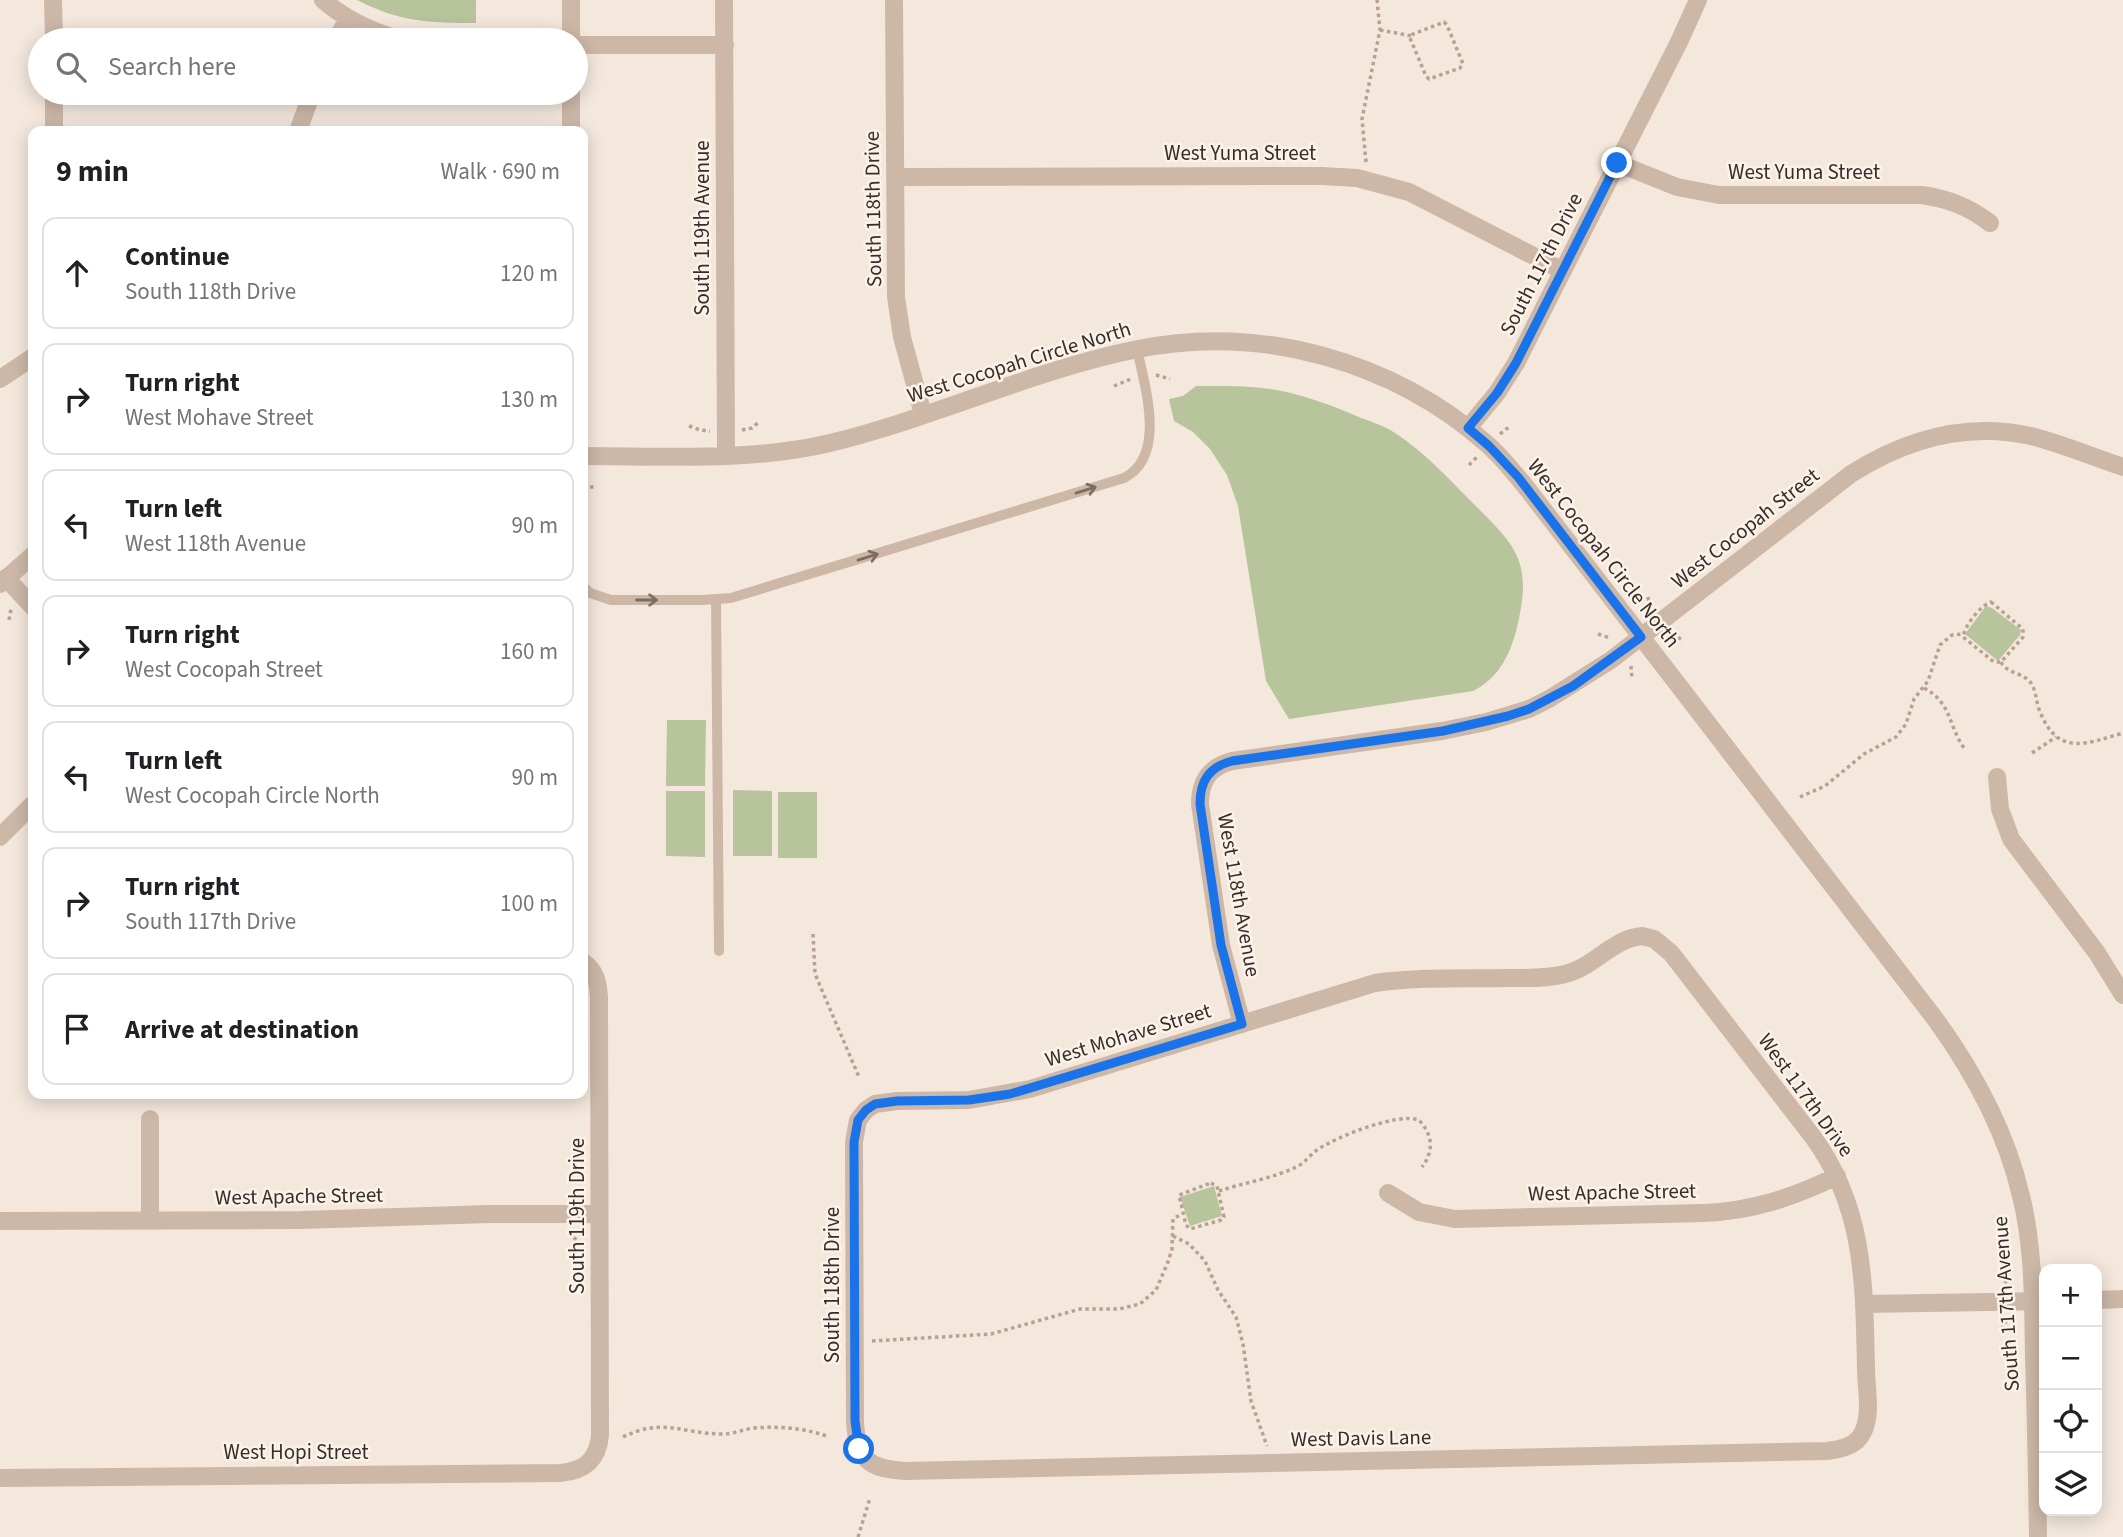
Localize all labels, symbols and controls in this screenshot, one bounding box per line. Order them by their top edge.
search box [28,28,588,105]
icon: search [52,48,90,86]
text: Search here [108,48,236,85]
street label: South 118th Drive [857,131,889,287]
street label: West Yuma Street [1164,138,1316,168]
street label: South 119th Avenue [687,140,717,316]
route end [1601,147,1632,178]
text: 9 min [56,150,129,193]
text: Walk · 690 m [441,155,560,188]
street label: West Yuma Street [1728,157,1880,187]
street label: South 117th Drive [1492,188,1590,340]
text: Continue [125,238,230,275]
icon: ahead [58,254,96,292]
text: 120 m [500,257,558,290]
text: South 118th Drive [125,275,296,308]
street label: West Cocopah Circle North [903,314,1135,410]
text: Turn right [125,364,240,401]
icon: right [58,380,96,418]
text: 130 m [500,383,558,416]
text: West Mohave Street [125,401,314,434]
street label: West Cocopah Circle North [1521,452,1687,654]
street label: West Cocopah Street [1665,461,1825,595]
one-way arrow [1074,482,1096,495]
text: Turn left [125,490,222,527]
icon: left [58,506,96,544]
text: 90 m [511,509,558,542]
text: West 118th Avenue [125,527,306,560]
one-way arrow [857,550,879,562]
one-way arrow [635,593,658,607]
text: Turn right [125,616,240,653]
icon: right [58,632,96,670]
text: 160 m [500,635,558,668]
text: West Cocopah Street [125,653,323,686]
text: Turn left [125,742,222,779]
icon: left [58,758,96,796]
text: 90 m [511,761,558,794]
text: West Cocopah Circle North [125,779,380,812]
street label: West 118th Avenue [1210,811,1268,979]
text: Turn right [125,868,240,905]
icon: right [58,884,96,922]
text: 100 m [500,887,558,920]
text: South 117th Drive [125,905,296,938]
street label: West Mohave Street [1041,995,1215,1075]
icon: arrive [58,1010,96,1048]
text: Arrive at destination [125,1011,359,1048]
street label: West 117th Drive [1751,1027,1861,1163]
street label: South 119th Drive [562,1138,592,1294]
street label: West Apache Street [1528,1176,1696,1208]
street label: West Apache Street [215,1180,383,1212]
street label: South 118th Drive [817,1207,847,1363]
street label: South 117th Avenue [1985,1215,2027,1393]
map controls [2039,1264,2102,1516]
button: + [2039,1264,2102,1327]
button: − [2039,1327,2102,1390]
button: locate [2039,1390,2102,1453]
street label: West Davis Lane [1290,1422,1432,1454]
route start [843,1433,874,1464]
street label: West Hopi Street [223,1437,369,1467]
button: layers [2039,1453,2102,1516]

